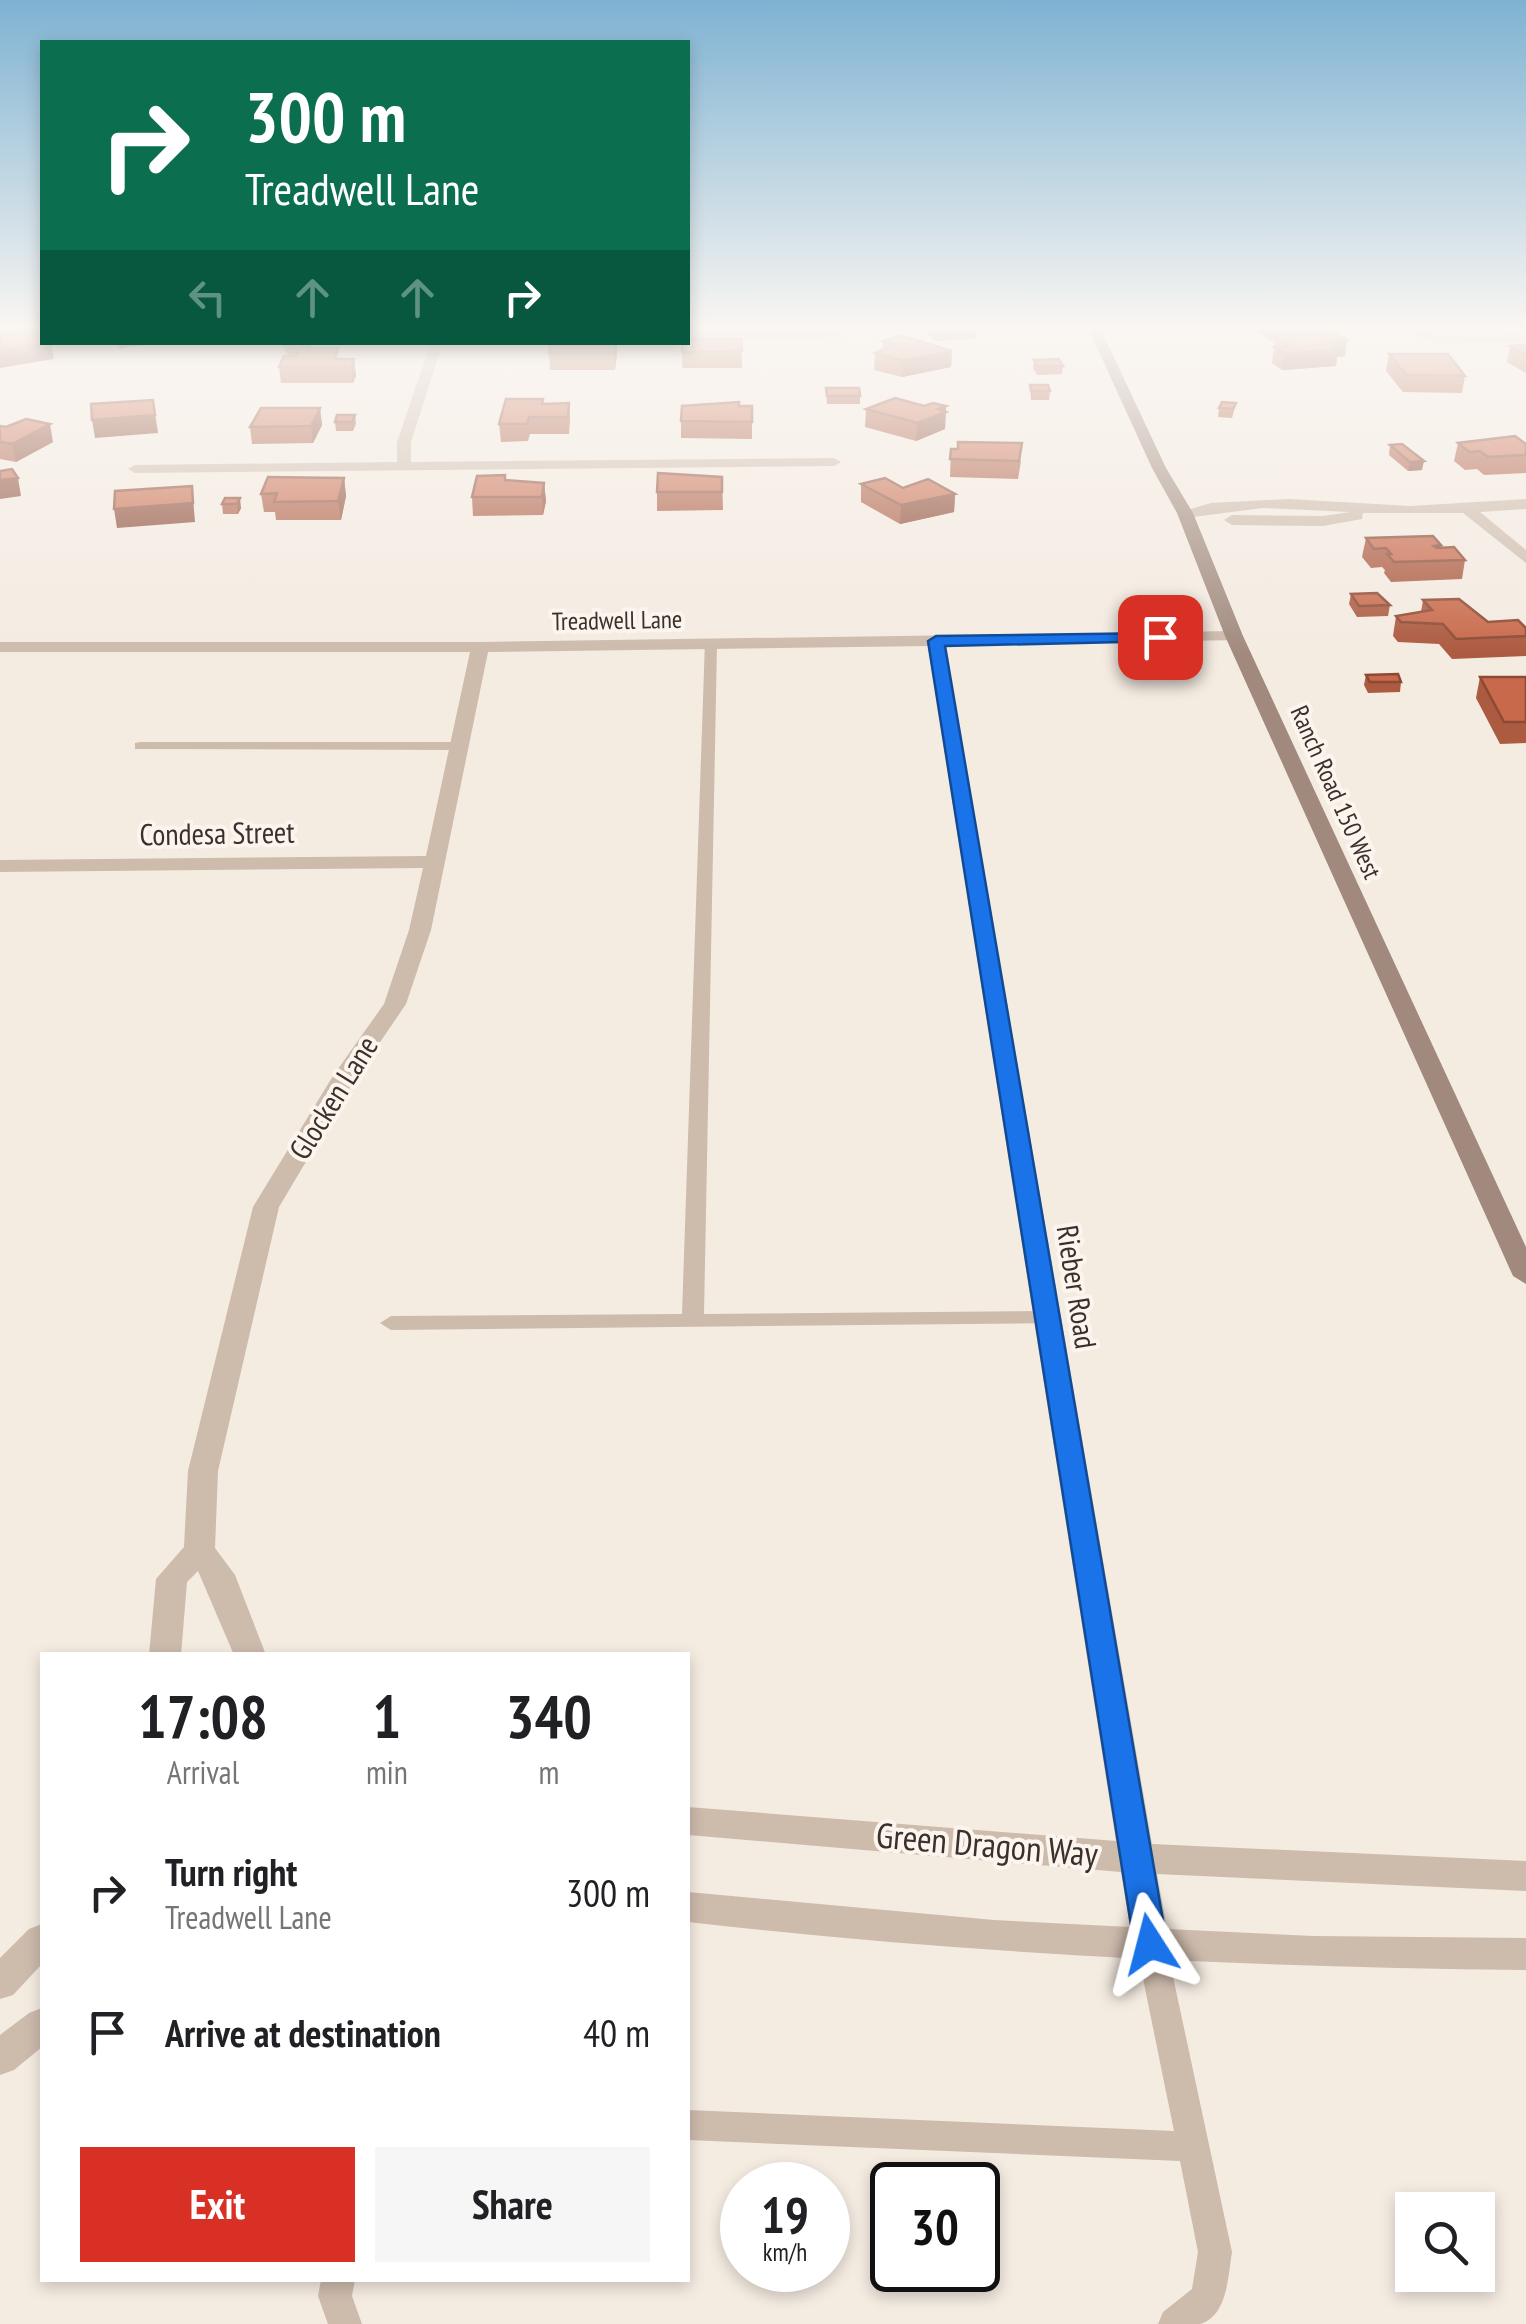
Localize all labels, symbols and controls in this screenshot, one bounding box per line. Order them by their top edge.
text: 300 m [245,71,406,161]
icon: right [80,80,210,210]
text: Treadwell Lane [245,159,479,217]
icon: left [180,270,235,325]
icon: ahead [285,270,340,325]
icon: ahead [390,270,445,325]
icon: right [495,270,550,325]
pin [1118,595,1203,680]
street label: Treadwell Lane [552,603,682,637]
icon: arrive [1133,610,1188,665]
street label: Ranch Road 150 West [1283,700,1389,884]
street label: Condesa Street [139,812,296,853]
street label: Glocken Lane [280,1028,386,1166]
street label: Rieber Road [1048,1222,1106,1351]
text: 17:08 [138,1677,268,1755]
text: 1 [373,1677,401,1755]
text: 340 [506,1677,592,1755]
text: Arrival [167,1751,239,1793]
text: min [366,1751,408,1793]
text: m [538,1751,559,1793]
street label: Green Dragon Way [874,1811,1101,1877]
text: Turn right [165,1847,297,1896]
icon: right [80,1865,135,1920]
text: 300 m [566,1868,650,1917]
position arrow [1098,1892,1202,1996]
text: Treadwell Lane [165,1896,332,1938]
icon: arrive [80,2005,135,2060]
text: Arrive at destination [165,2008,441,2057]
text: 40 m [583,2008,650,2057]
button: Exit [80,2147,355,2262]
button: Share [375,2147,650,2262]
speed limit sign: 30 [870,2162,1000,2292]
text: 19 [761,2182,809,2247]
map controls [1395,2192,1495,2292]
button: search [1395,2192,1495,2292]
text: km/h [763,2236,807,2268]

